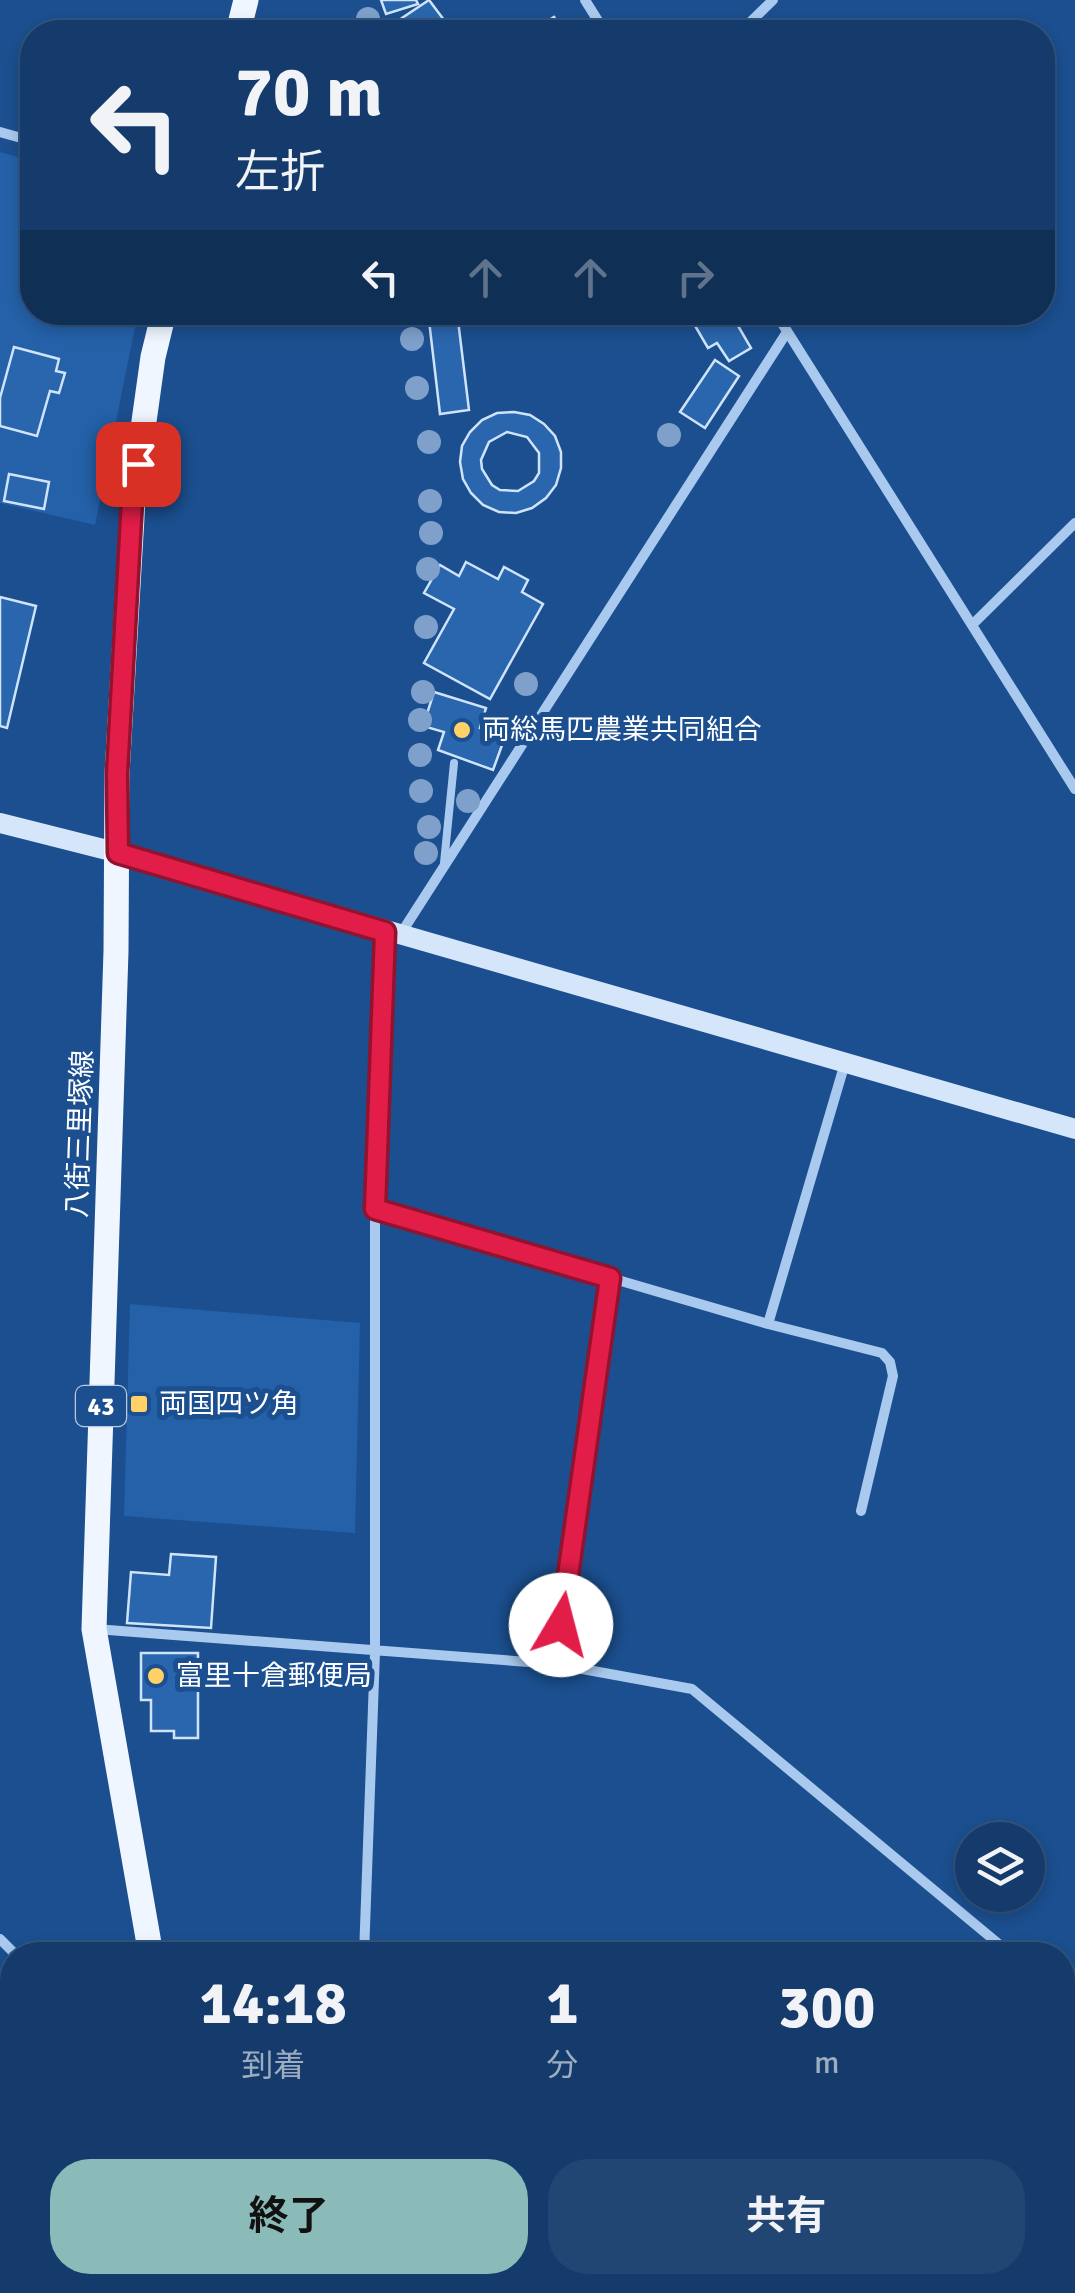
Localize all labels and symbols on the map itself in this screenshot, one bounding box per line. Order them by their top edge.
pin [96,422,181,507]
place label: 両総馬匹農業共同組合 [482,713,762,747]
marker: 両総馬匹農業共同組合 [451,719,473,741]
street label: 八街三里塚線 [60,1049,100,1219]
road number: 43 [76,1386,126,1426]
place label: 両国四ツ角 [159,1387,299,1421]
marker: 両国四ツ角 [128,1393,150,1415]
position arrow [509,1573,613,1677]
place label: 富里十倉郵便局 [176,1659,372,1693]
marker: 富里十倉郵便局 [145,1665,167,1687]

